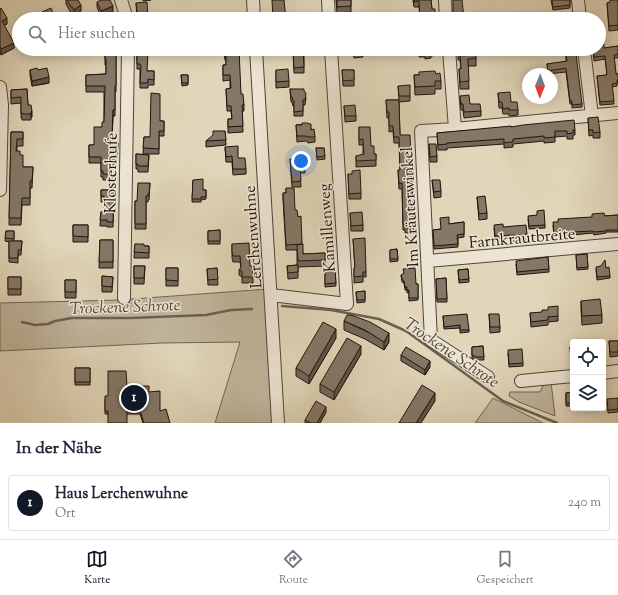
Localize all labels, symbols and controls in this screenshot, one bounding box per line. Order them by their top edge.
search box [12,12,606,56]
icon: search [26,23,48,45]
text: Hier suchen [58,24,136,45]
north arrow [522,68,558,104]
street label: Klosterhufe [100,132,125,214]
street label: Im Kräuterwinkel [397,145,426,268]
your location [291,151,311,171]
street label: Kamillenweg [314,183,343,273]
street label: Lerchenwuhne [239,185,270,289]
street label: Farnkrautbreite [468,223,576,256]
water label: Trockene Schrote [69,294,181,322]
water label: Trockene Schrote [398,313,504,395]
map controls [570,339,606,411]
button: locate [570,339,606,375]
button: layers [570,375,606,411]
pin: 1 [121,383,147,413]
text: In der Nähe [16,437,102,461]
text: Haus Lerchenwuhne [55,484,188,505]
text: 1 [28,494,32,512]
text: 240 m [568,494,601,512]
text: Ort [55,505,75,523]
tab: Karte [84,548,110,588]
tab: Route [279,548,308,588]
tab: Gespeichert [477,548,534,588]

